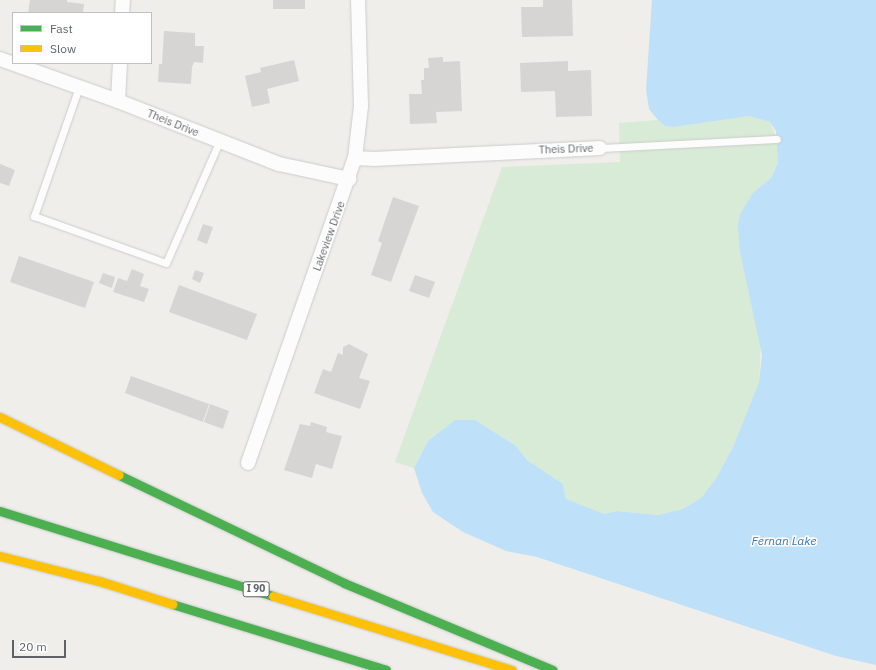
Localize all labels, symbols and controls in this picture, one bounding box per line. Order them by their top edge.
legend [12,12,152,64]
text: Fast [50,21,73,36]
text: Slow [50,41,76,56]
street label: Theis Drive [145,107,201,139]
street label: Theis Drive [538,141,594,157]
street label: Lakeview Drive [310,199,348,273]
water label: Fernan Lake [752,534,816,548]
road number: I 90 [242,581,270,597]
scale bar [14,632,68,658]
text: 20 m [19,639,47,654]

